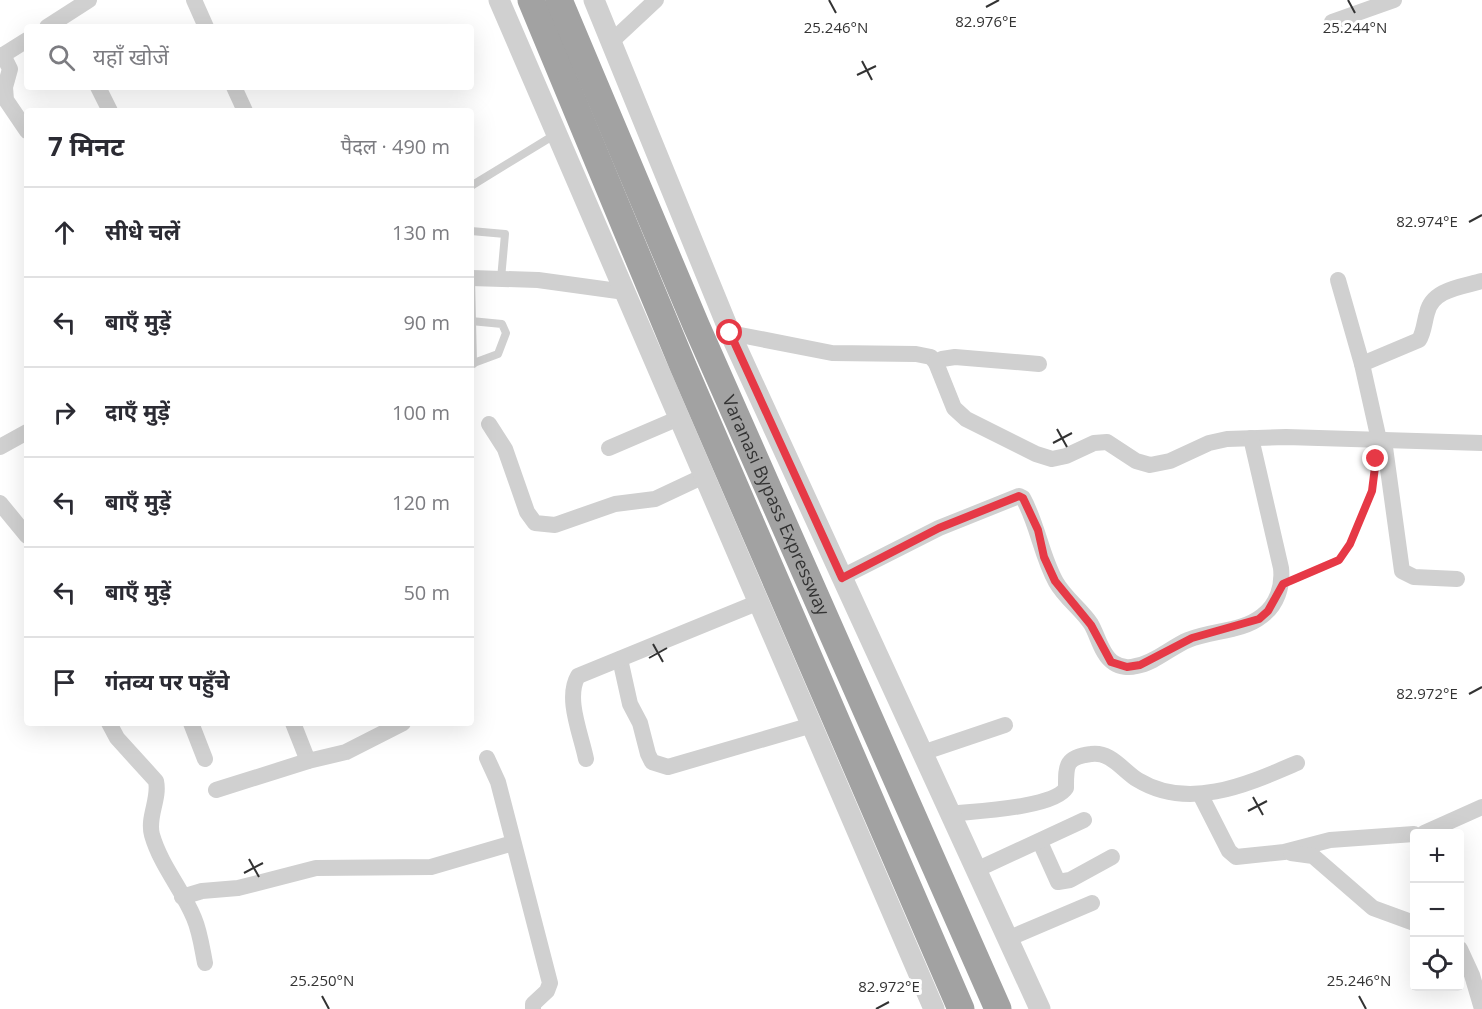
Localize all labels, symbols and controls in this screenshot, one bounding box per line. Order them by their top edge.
text: 82.976°E [955,11,1017,31]
text: 25.246°N [804,17,868,37]
text: 25.244°N [1323,17,1387,37]
search box [24,24,474,90]
icon: search [45,41,78,74]
text: यहाँ खोजें [93,41,169,71]
text: 7 मिनट [48,128,124,164]
text: पैदल · 490 m [341,133,450,160]
text: 82.974°E [1396,211,1458,231]
icon: ahead [48,216,81,249]
text: सीधे चलें [105,216,180,246]
text: 130 m [392,219,450,246]
icon: left [48,306,81,339]
text: बाएँ मुड़ें [105,306,171,336]
text: 90 m [403,309,450,336]
route start [716,319,742,345]
street label: Varanasi Bypass Expressway [717,391,836,620]
icon: right [48,396,81,429]
text: दाएँ मुड़ें [105,396,170,426]
text: 100 m [392,399,450,426]
route end [1362,445,1388,471]
icon: left [48,486,81,519]
text: बाएँ मुड़ें [105,486,171,516]
text: 120 m [392,489,450,516]
icon: left [48,576,81,609]
text: बाएँ मुड़ें [105,576,171,606]
text: 50 m [403,579,450,606]
icon: arrive [48,666,81,699]
text: गंतव्य पर पहुँचे [105,666,230,696]
text: 82.972°E [1396,683,1458,703]
map controls [1410,829,1464,991]
button: + [1410,829,1464,883]
button: − [1410,883,1464,937]
button: locate [1410,937,1464,991]
text: 25.250°N [290,970,354,990]
text: 25.246°N [1327,970,1391,990]
text: 82.972°E [858,976,920,996]

